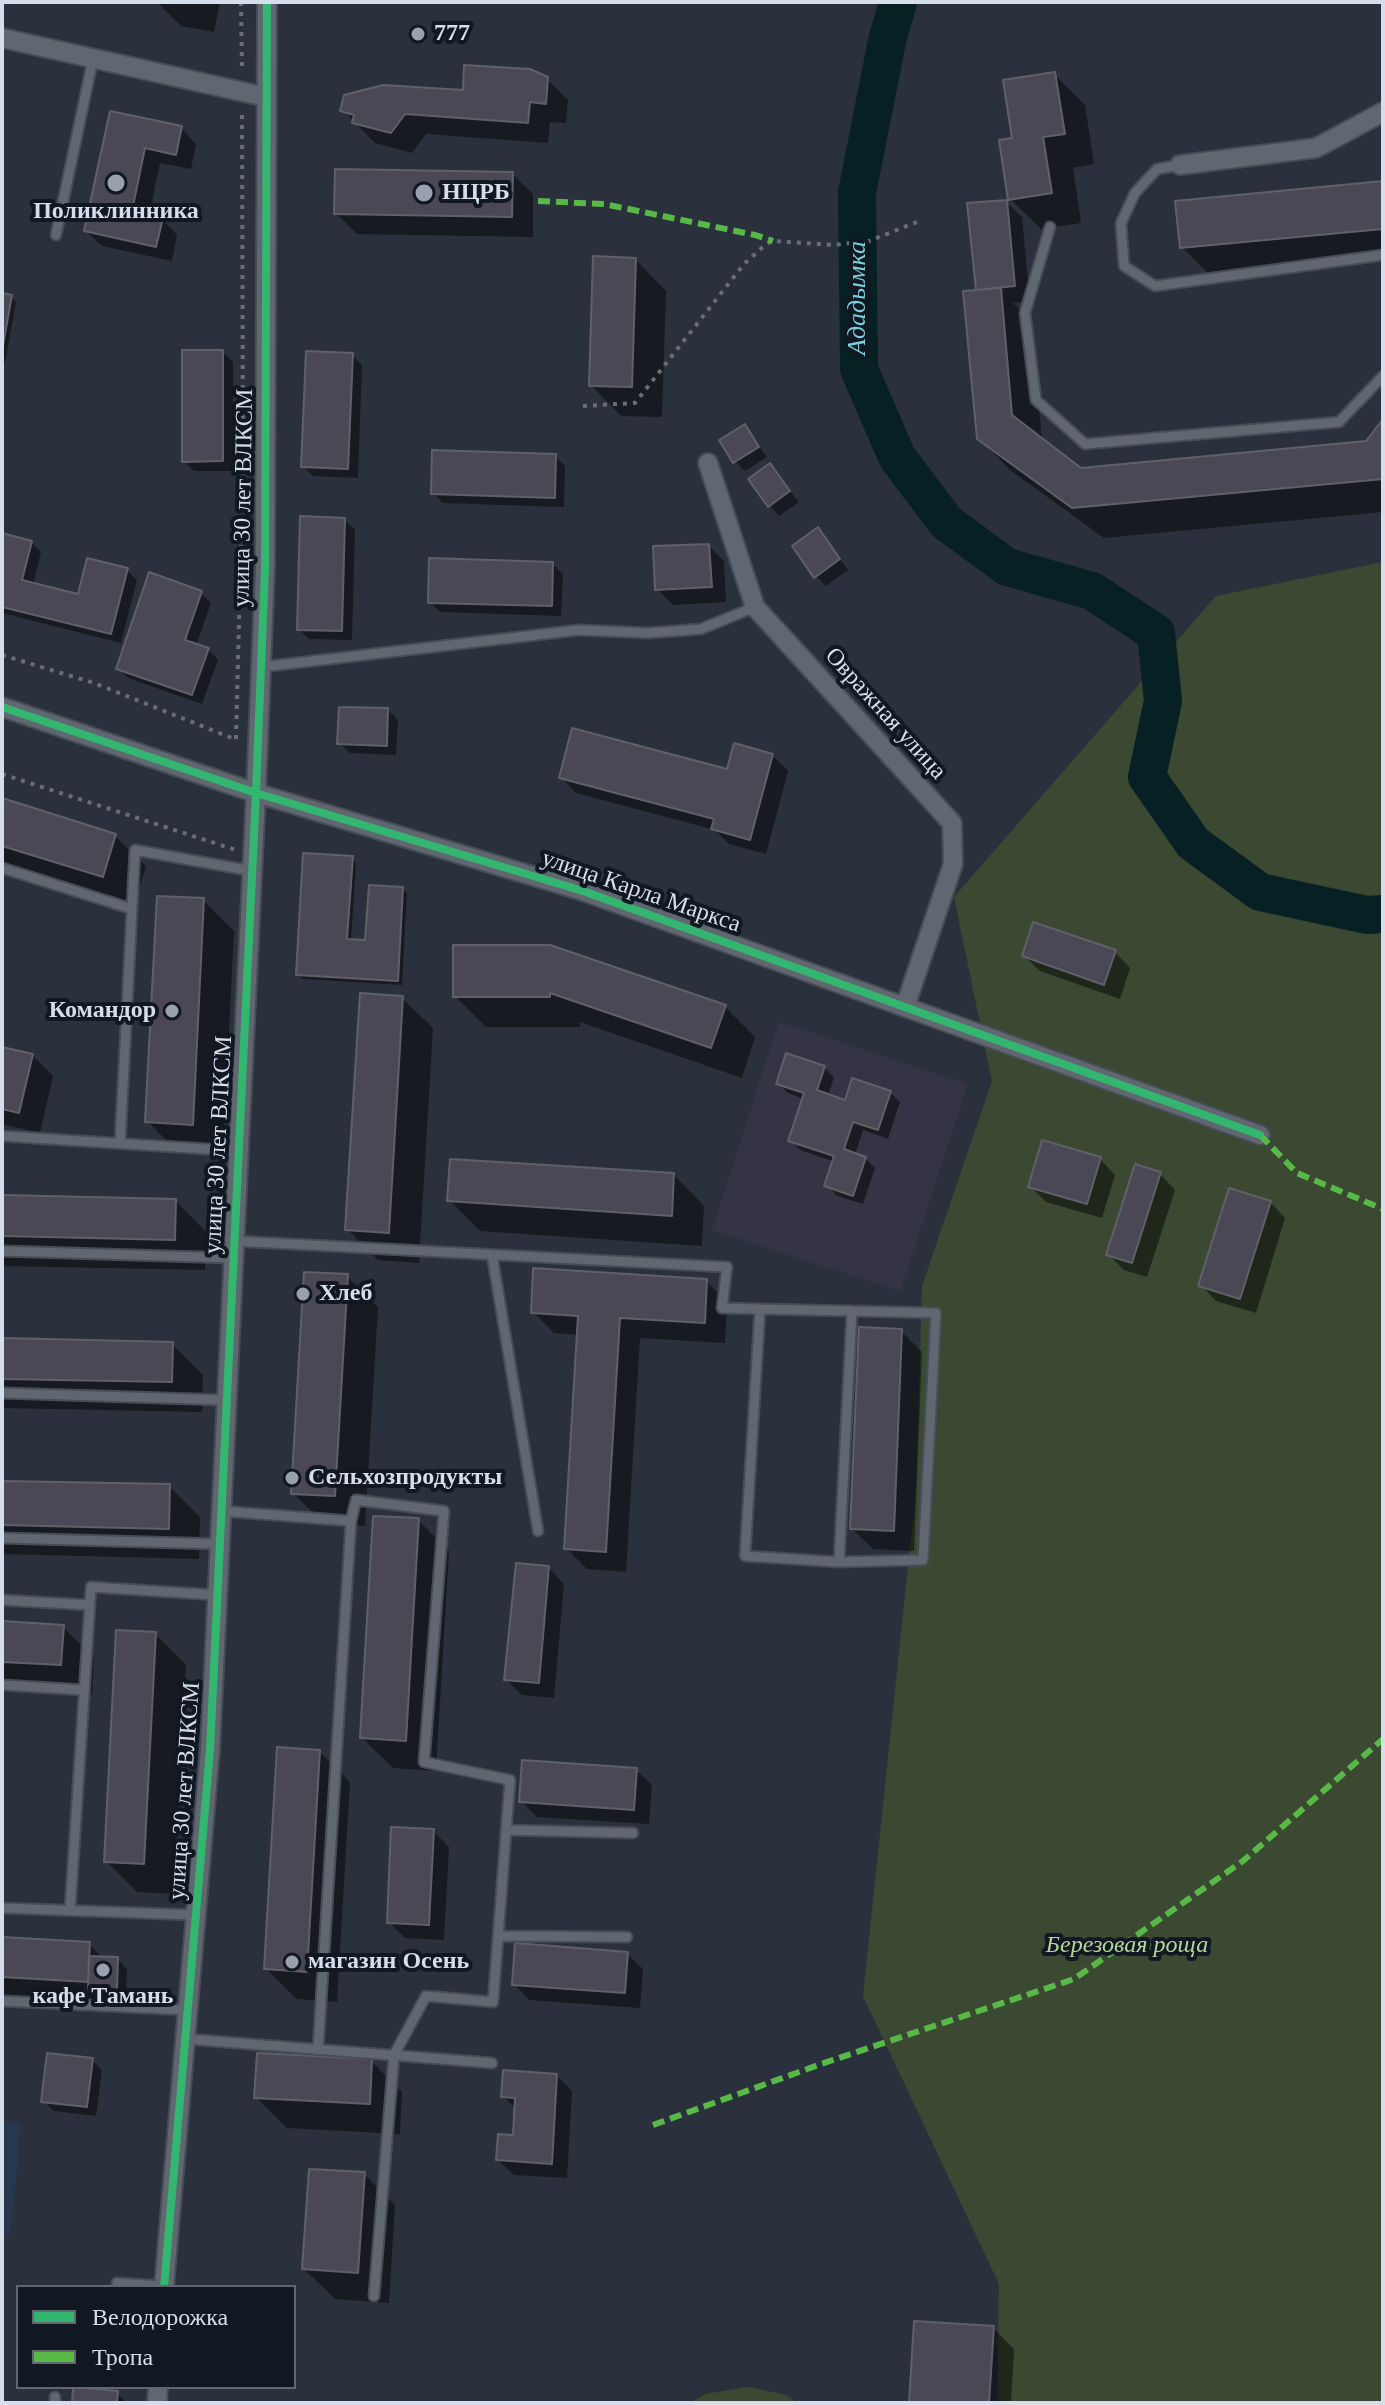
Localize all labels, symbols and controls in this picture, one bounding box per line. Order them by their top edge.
place label: 777 [434,20,470,48]
marker: 777 [409,25,427,43]
marker: Поликлинника [105,172,127,194]
place label: НЦРБ [442,179,510,207]
marker: НЦРБ [413,182,435,204]
place label: Поликлинника [33,198,199,226]
water label: Ададымка [842,241,874,355]
street label: улица 30 лет ВЛКСМ [228,389,260,607]
street label: Овражная улица [818,642,952,786]
street label: улица Карла Маркса [538,844,744,940]
place label: Командор [49,997,156,1025]
marker: Командор [163,1002,181,1020]
street label: улица 30 лет ВЛКСМ [199,1035,239,1255]
place label: Хлеб [319,1280,372,1308]
marker: Хлеб [294,1285,312,1303]
place label: Сельхозпродукты [308,1464,502,1492]
marker: Сельхозпродукты [283,1469,301,1487]
street label: улица 30 лет ВЛКСМ [163,1681,207,1901]
park label: Березовая роща [1046,1932,1208,1960]
place label: магазин Осень [308,1948,469,1976]
marker: магазин Осень [283,1953,301,1971]
marker: кафе Тамань [94,1961,112,1979]
place label: кафе Тамань [33,1983,173,2011]
legend [16,2285,296,2389]
text: Велодорожка [92,2304,228,2330]
text: Тропа [92,2344,153,2370]

